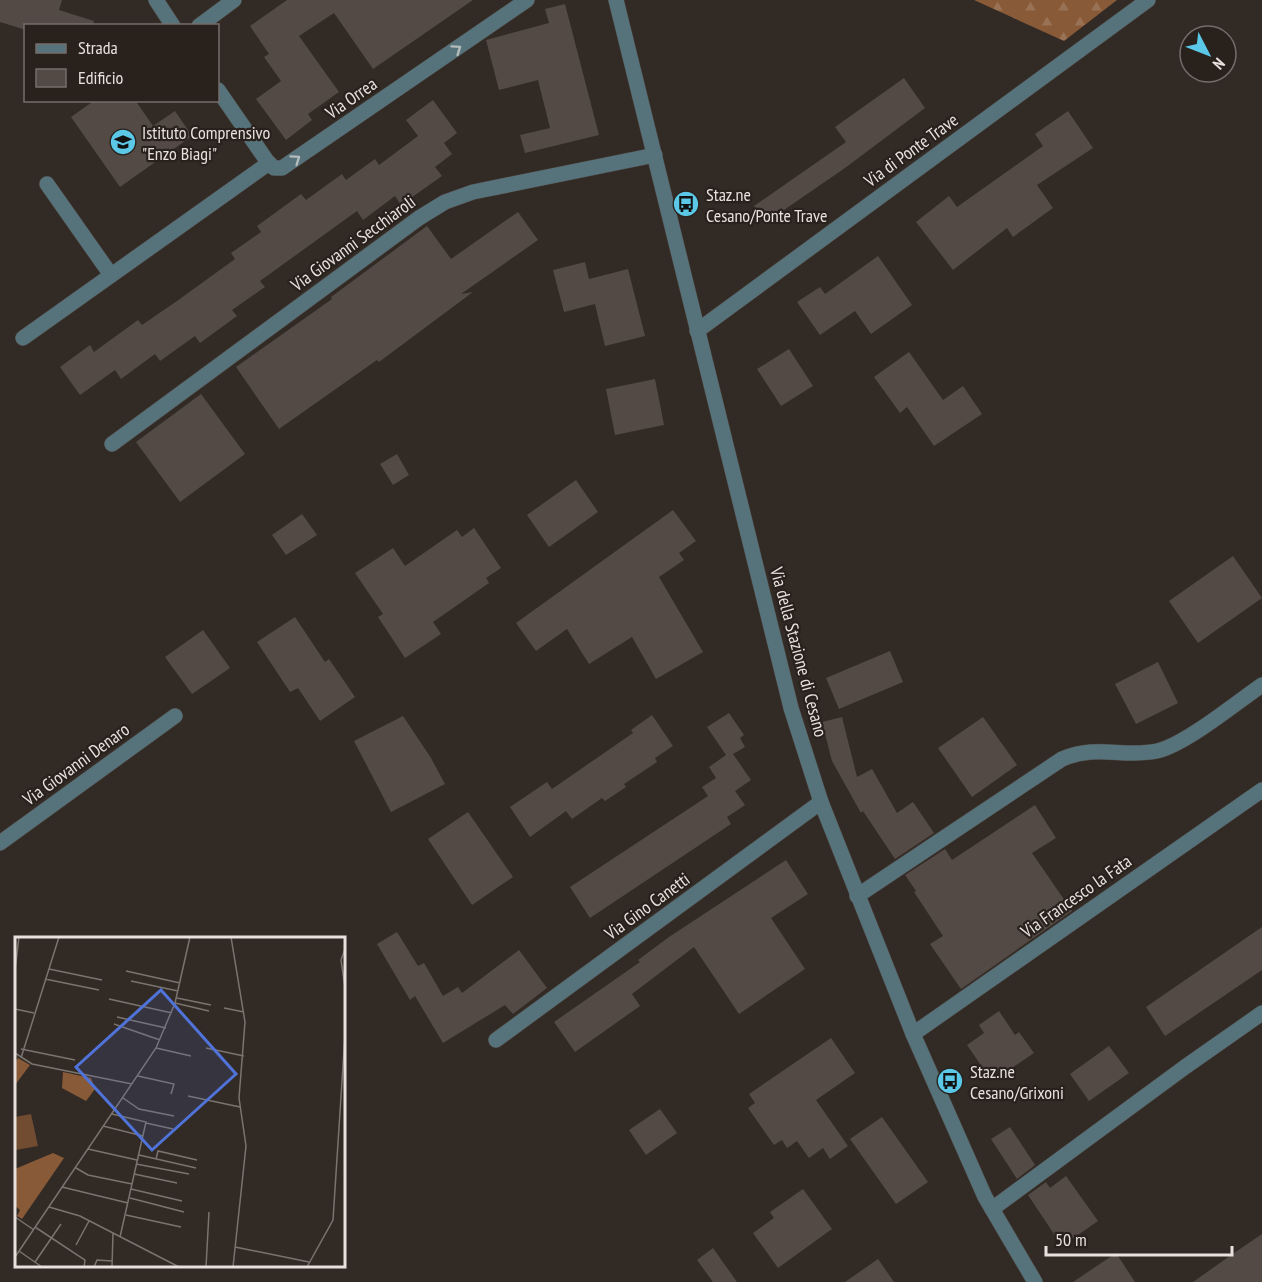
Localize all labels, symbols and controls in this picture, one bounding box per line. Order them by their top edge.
legend [24,24,219,102]
north arrow [1178,24,1238,84]
text: Strada [78,36,118,59]
one-way arrow [450,45,461,56]
text: N [1209,54,1229,74]
text: Edificio [78,66,124,89]
street label: Via Orrea [320,72,381,125]
street label: Via di Ponte Trave [859,108,963,192]
place label: Istituto Comprensivo "Enzo Biagi" [142,121,271,165]
school or university icon: Istituto Comprensivo "Enzo Biagi" [108,127,138,157]
one-way arrow [290,155,301,166]
place label: Staz.ne Cesano/Ponte Trave [706,183,827,227]
bus stop icon: Staz.ne Cesano/Ponte Trave [671,189,701,219]
street label: Via Giovanni Secchiaroli [285,190,420,297]
street label: Via della Stazione di Cesano [765,564,833,740]
street label: Via Giovanni Denaro [17,718,134,811]
street label: Via Francesco la Fata [1015,849,1136,943]
street label: Via Gino Canetti [599,867,694,945]
inset map [15,937,345,1267]
place label: Staz.ne Cesano/Grixoni [970,1060,1064,1104]
bus stop icon: Staz.ne Cesano/Grixoni [935,1066,965,1096]
scale bar [1046,1219,1232,1257]
text: 50 m [1055,1228,1087,1251]

